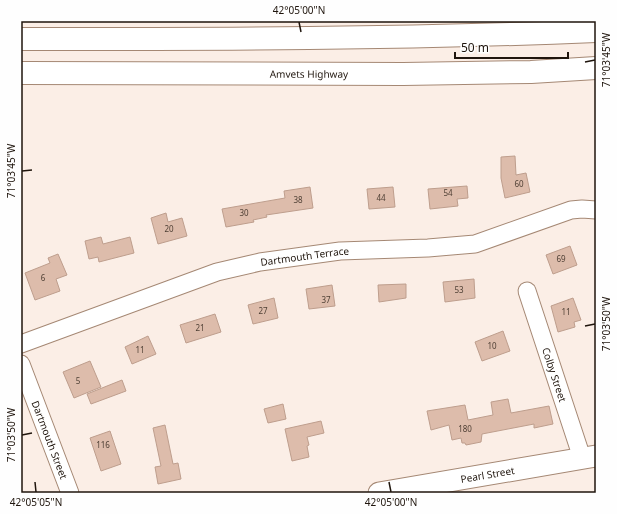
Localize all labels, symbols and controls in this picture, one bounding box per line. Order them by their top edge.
text: 42°05'00"N [273,3,325,17]
text: 71°03'45"W [599,32,613,87]
scale bar [455,34,568,60]
text: 50 m [461,39,489,56]
street label: Amvets Highway [270,67,349,81]
text: 71°03'45"W [4,143,18,198]
house number: 60 [514,178,524,189]
house number: 54 [443,187,453,198]
house number: 44 [376,192,386,203]
house number: 38 [293,194,303,205]
house number: 30 [239,207,249,218]
house number: 20 [164,223,174,234]
street label: Dartmouth Terrace [259,244,350,269]
house number: 69 [556,253,566,264]
house number: 6 [41,272,46,283]
house number: 53 [454,284,464,295]
house number: 37 [321,294,331,305]
text: 71°03'50"W [599,296,613,351]
house number: 27 [258,305,268,316]
house number: 11 [561,306,571,317]
house number: 21 [195,322,205,333]
house number: 10 [487,340,497,351]
house number: 11 [135,344,145,355]
street label: Colby Street [539,346,570,404]
house number: 5 [76,375,81,386]
street label: Dartmouth Street [29,399,71,481]
text: 71°03'50"W [4,407,18,462]
house number: 180 [458,423,472,434]
house number: 116 [96,439,110,450]
street label: Pearl Street [459,463,516,486]
text: 42°05'05"N [10,495,62,509]
text: 42°05'00"N [365,495,417,509]

